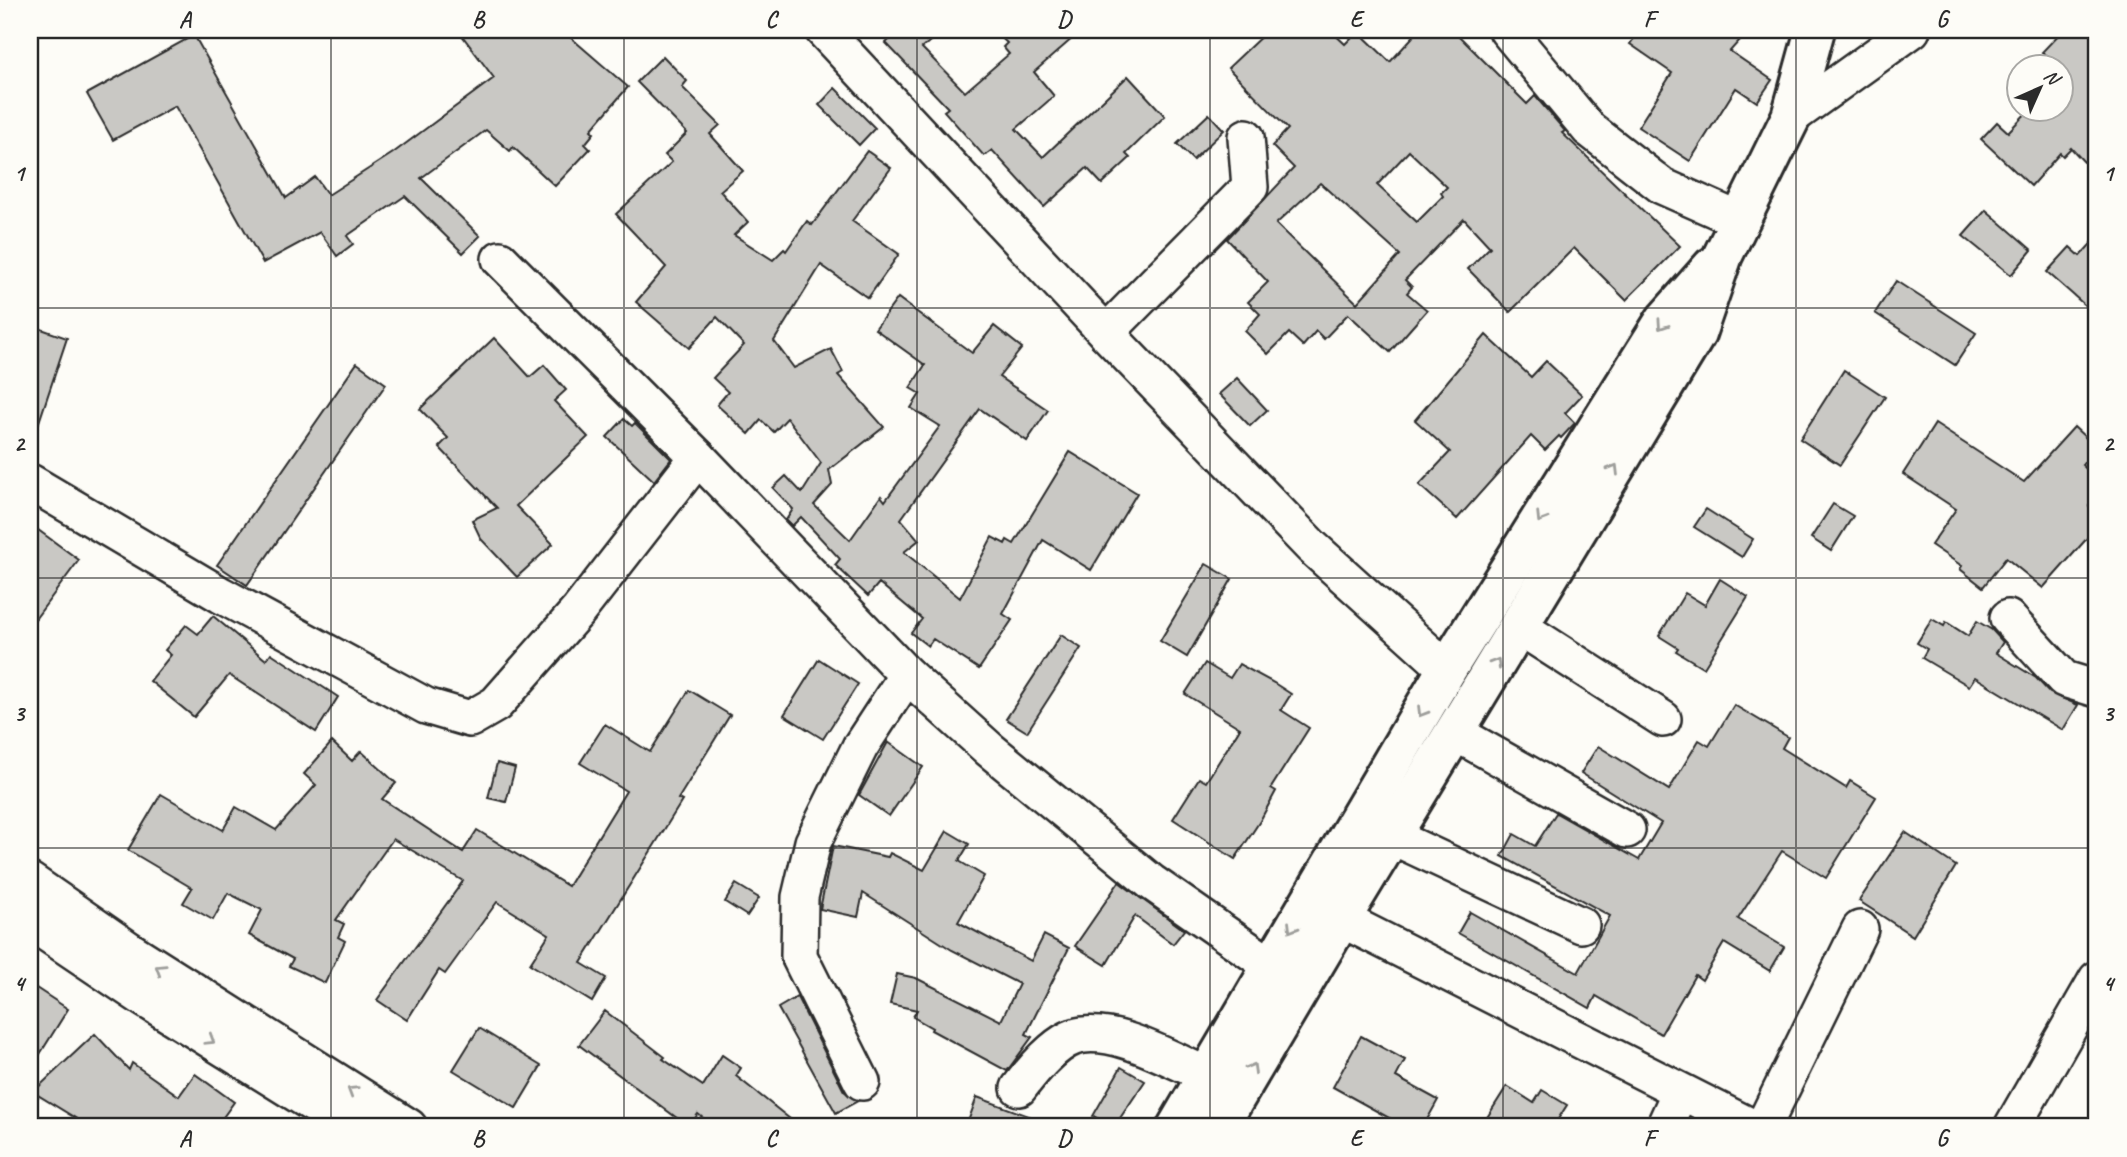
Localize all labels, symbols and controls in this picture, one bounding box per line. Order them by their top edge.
text: A [179,5,193,34]
text: B [472,5,486,34]
text: C [766,5,780,34]
text: D [1057,5,1073,34]
text: E [1350,5,1366,34]
text: F [1644,5,1660,34]
text: G [1936,5,1951,34]
north arrow [2004,52,2074,122]
text: N [2039,64,2066,92]
text: 1 [14,159,27,188]
text: 1 [2103,159,2116,188]
one-way arrow [1658,317,1670,330]
text: 2 [14,429,27,458]
text: 2 [2103,429,2116,458]
one-way arrow [1606,463,1619,476]
one-way arrow [1537,510,1550,523]
one-way arrow [1487,658,1500,671]
text: 3 [14,699,27,728]
text: 3 [2103,699,2116,728]
one-way arrow [1417,704,1430,717]
one-way arrow [1288,920,1301,933]
one-way arrow [154,964,167,977]
text: 4 [14,969,27,998]
text: 4 [2103,969,2116,998]
one-way arrow [202,1031,215,1044]
one-way arrow [1244,1063,1257,1075]
one-way arrow [346,1086,359,1099]
text: A [179,1124,193,1153]
text: B [472,1124,486,1153]
text: C [766,1124,780,1153]
text: D [1057,1124,1073,1153]
text: E [1350,1124,1366,1153]
text: F [1644,1124,1660,1153]
text: G [1936,1124,1951,1153]

